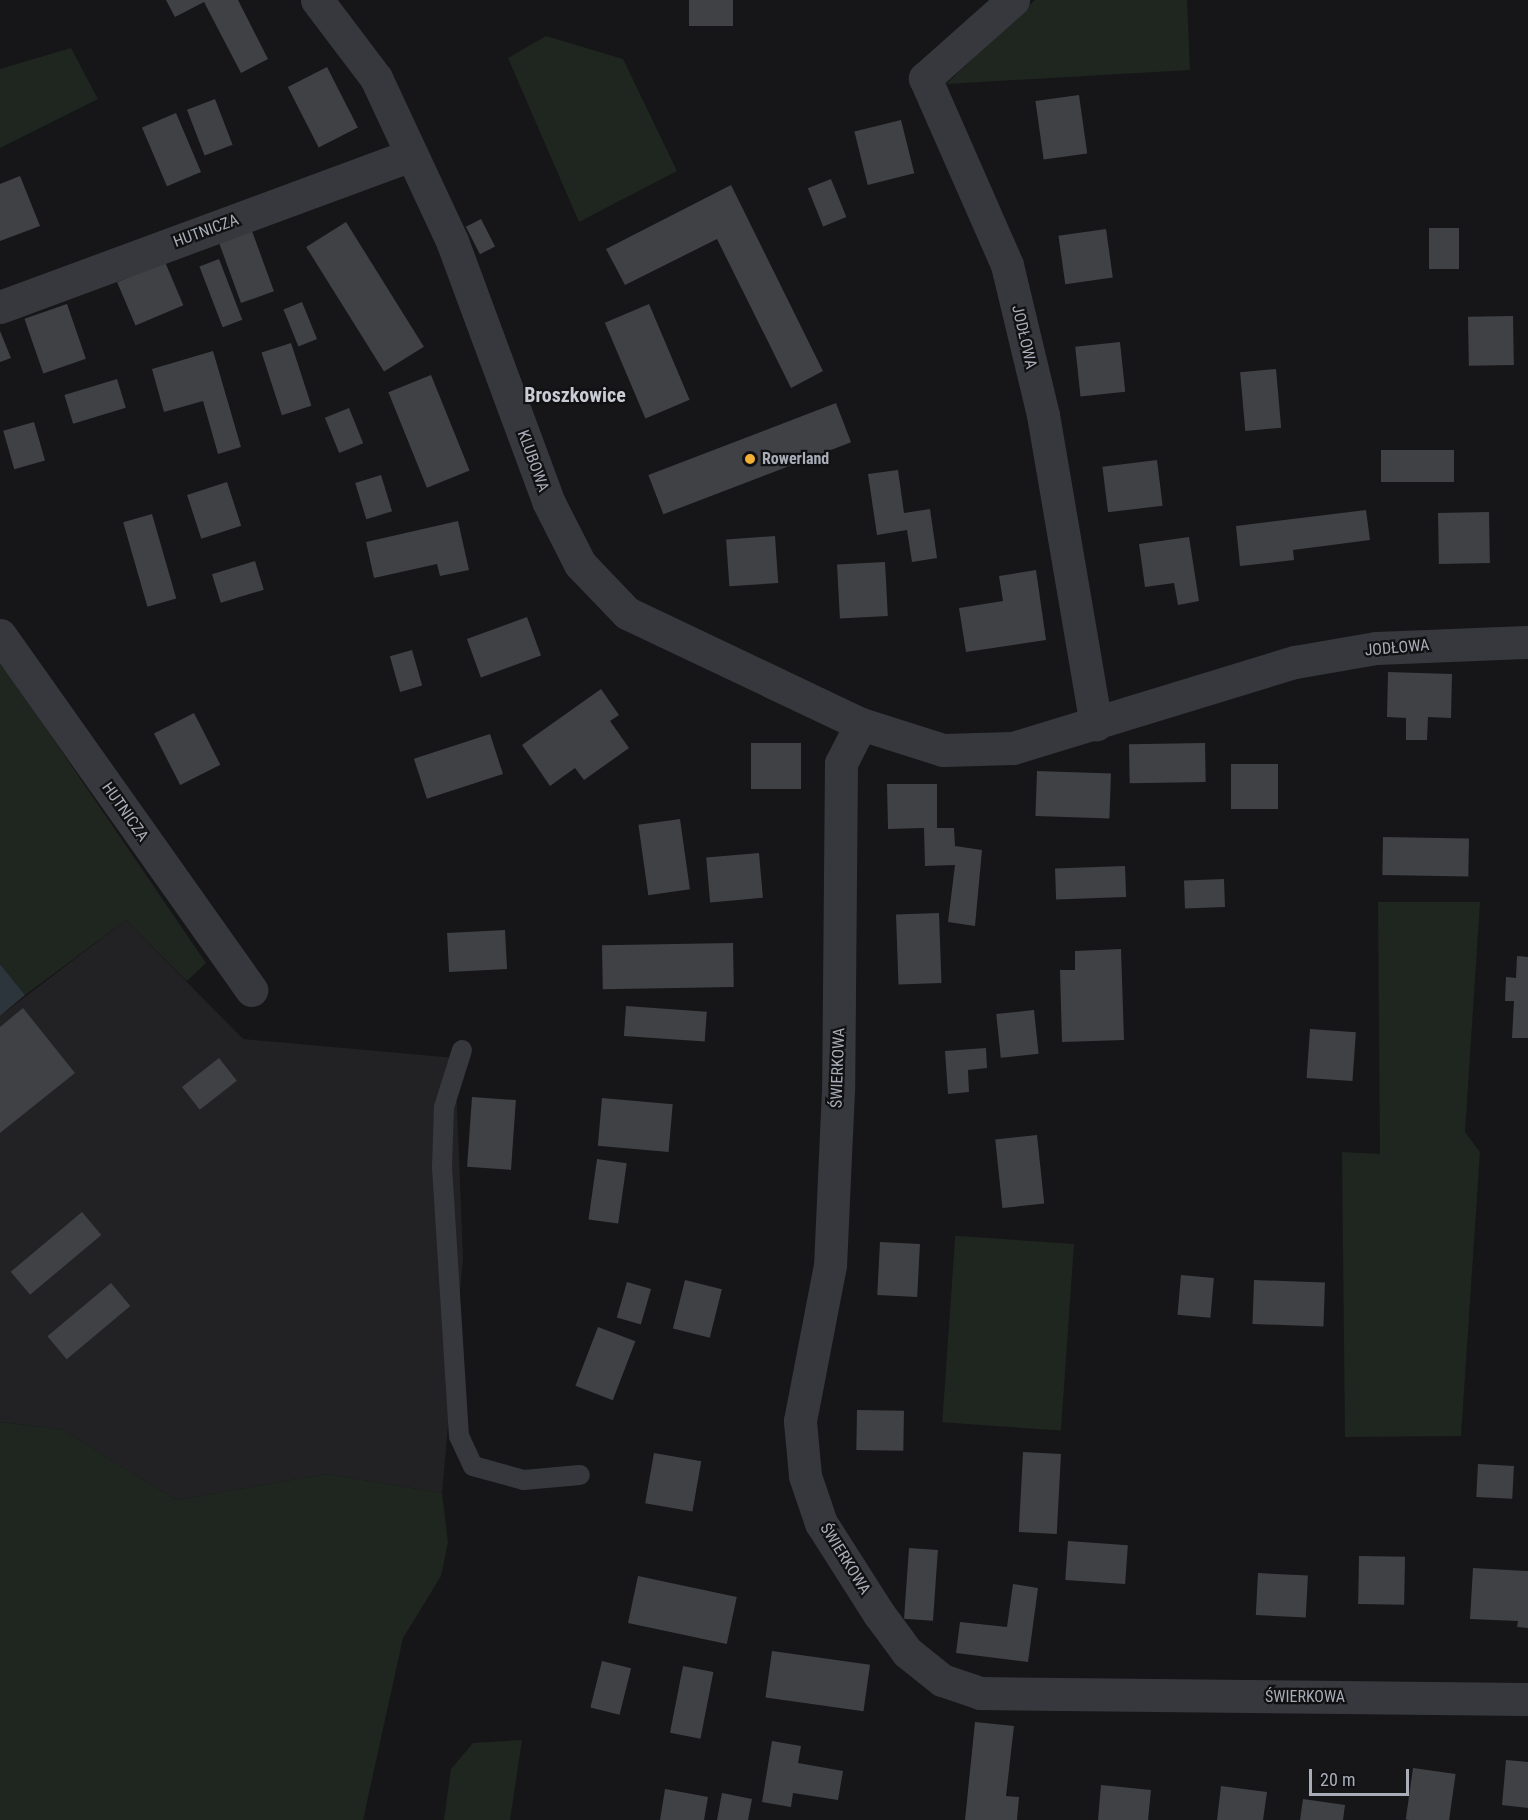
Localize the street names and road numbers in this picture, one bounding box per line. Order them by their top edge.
street label: HUTNICZA [171,210,241,252]
street label: JODŁOWA [1007,303,1041,371]
street label: KLUBOWA [513,427,553,495]
street label: JODŁOWA [1364,636,1430,660]
street label: HUTNICZA [98,779,152,845]
street label: ŚWIERKOWA [827,1028,849,1108]
street label: ŚWIERKOWA [816,1520,874,1598]
street label: ŚWIERKOWA [1265,1687,1345,1707]

